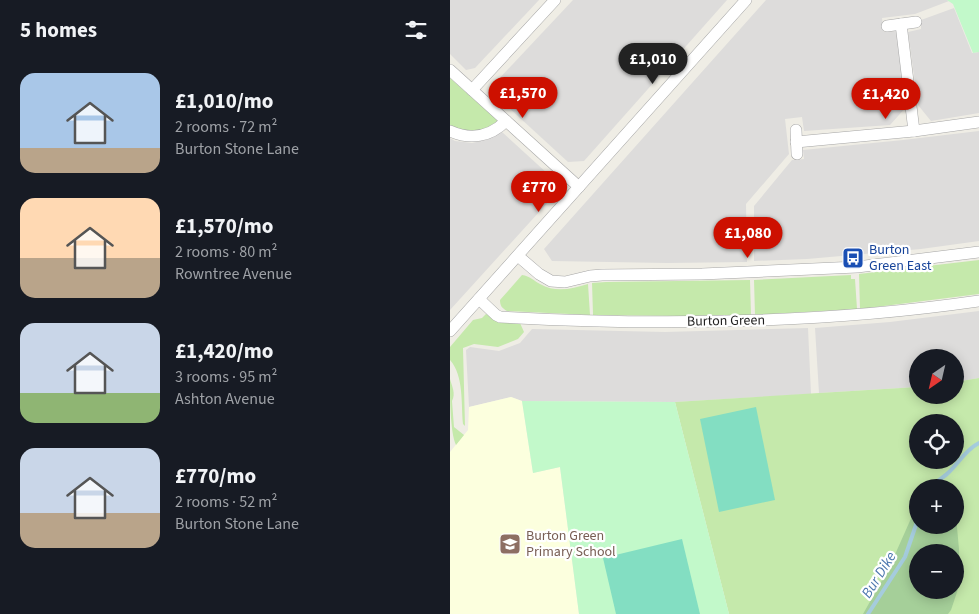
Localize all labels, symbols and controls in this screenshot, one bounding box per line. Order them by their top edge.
text: 5 homes [20,15,97,45]
icon: filters [402,16,430,44]
pin: £1,010 [612,42,694,85]
text: £1,010 [629,48,677,70]
pin: £1,570 [482,76,564,119]
pin: £1,420 [845,78,927,120]
text: £1,570 [499,82,547,104]
text: £1,420 [862,83,910,105]
text: £1,010/mo [175,86,274,116]
icon: home [60,93,120,153]
text: 2 rooms · 72 m² [175,116,277,138]
text: Burton Stone Lane [175,138,299,160]
pin: £770 [509,170,569,213]
text: £770 [522,176,556,198]
text: £1,570/mo [175,211,274,241]
pin: £1,080 [707,216,789,259]
icon: home [60,218,120,278]
text: £1,080 [724,222,772,244]
place label: Burton Green East [869,240,932,276]
text: 2 rooms · 80 m² [175,241,277,263]
bus stop icon: Burton Green East [841,246,865,270]
text: Rowntree Avenue [175,263,292,285]
street label: Burton Green [687,310,765,332]
text: £1,420/mo [175,336,274,366]
icon: home [60,343,120,403]
north arrow [909,349,964,404]
map controls [909,349,964,599]
text: 3 rooms · 95 m² [175,366,277,388]
text: Ashton Avenue [175,388,275,410]
button: locate [909,414,964,469]
text: £770/mo [175,461,256,491]
icon: home [60,468,120,528]
button: + [909,479,964,534]
text: 2 rooms · 52 m² [175,491,277,513]
text: Burton Stone Lane [175,513,299,535]
place label: Burton Green Primary School [526,526,616,562]
school or university icon: Burton Green Primary School [498,532,522,556]
button: − [909,544,964,599]
water label: Bur Dike [857,548,901,602]

